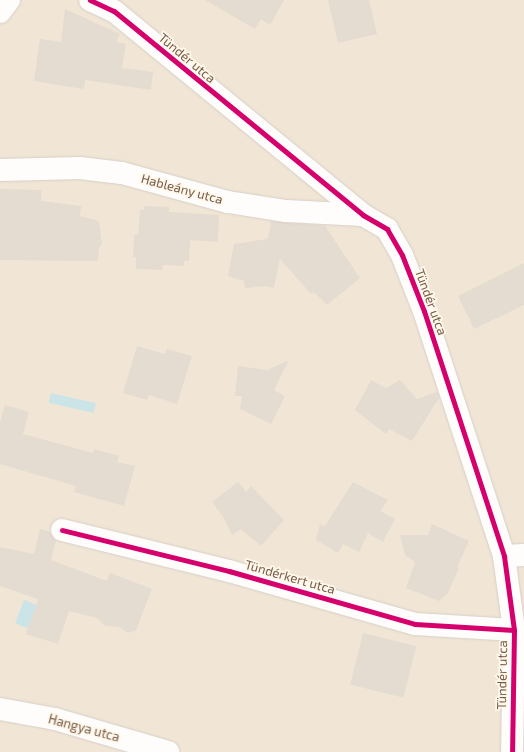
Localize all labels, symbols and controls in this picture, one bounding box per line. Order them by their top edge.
street label: Tündér utca [155,30,219,86]
street label: Hableány utca [139,171,225,207]
street label: Tündér utca [412,267,450,337]
street label: Tündérkert utca [243,557,337,597]
street label: Tündér utca [494,640,510,710]
street label: Hangya utca [47,711,121,745]

